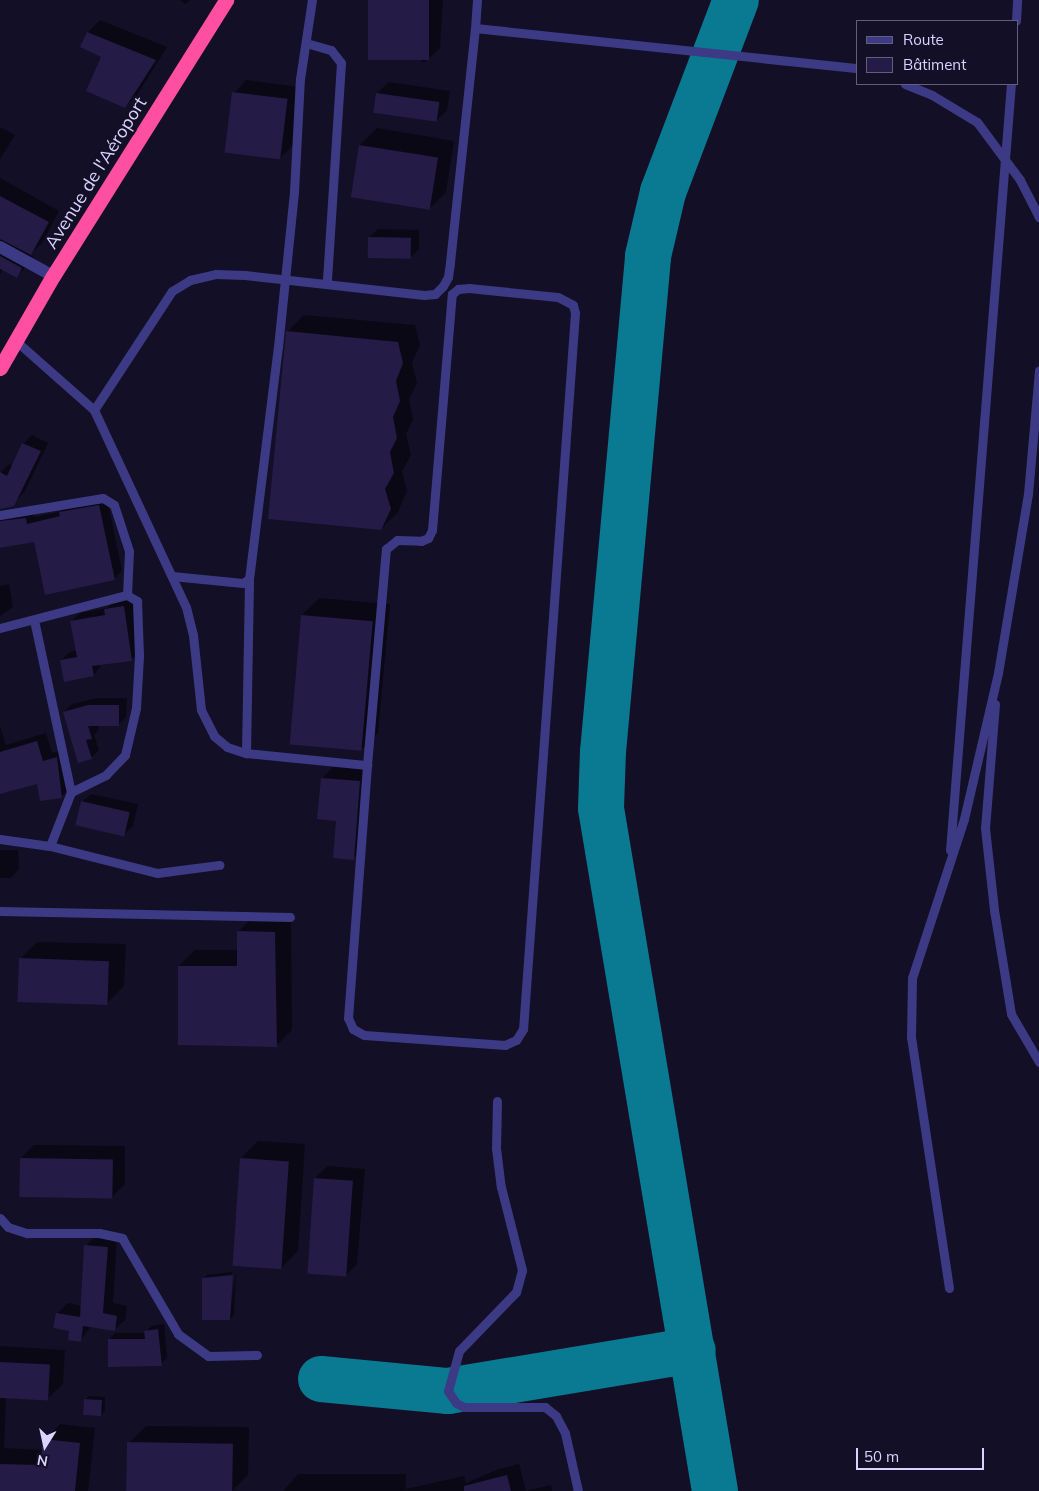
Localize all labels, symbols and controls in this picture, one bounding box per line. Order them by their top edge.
legend [856,20,1019,85]
text: Route [903,30,944,49]
text: Bâtiment [903,55,966,74]
street label: Avenue de l'Aéroport [40,93,152,253]
north arrow [20,1421,70,1471]
scale bar [859,1438,986,1470]
text: 50 m [864,1447,899,1466]
text: N [36,1451,49,1471]

